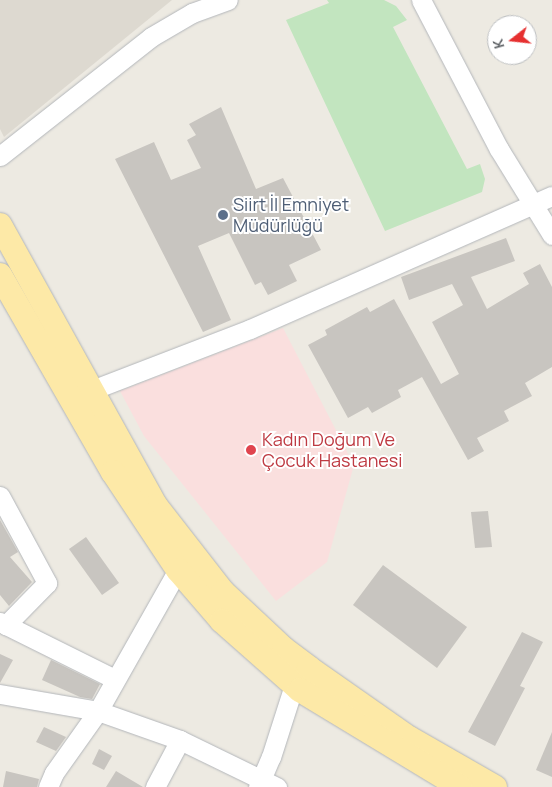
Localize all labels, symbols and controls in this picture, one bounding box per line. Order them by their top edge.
north arrow [487,15,537,65]
text: K [488,37,508,51]
place label: Siirt İl Emniyet Müdürlüğü [233,194,349,236]
marker: Siirt İl Emniyet Müdürlüğü [217,209,229,221]
place label: Kadın Doğum Ve Çocuk Hastanesi [262,429,402,472]
marker: Kadın Doğum Ve Çocuk Hastanesi [244,443,258,457]

